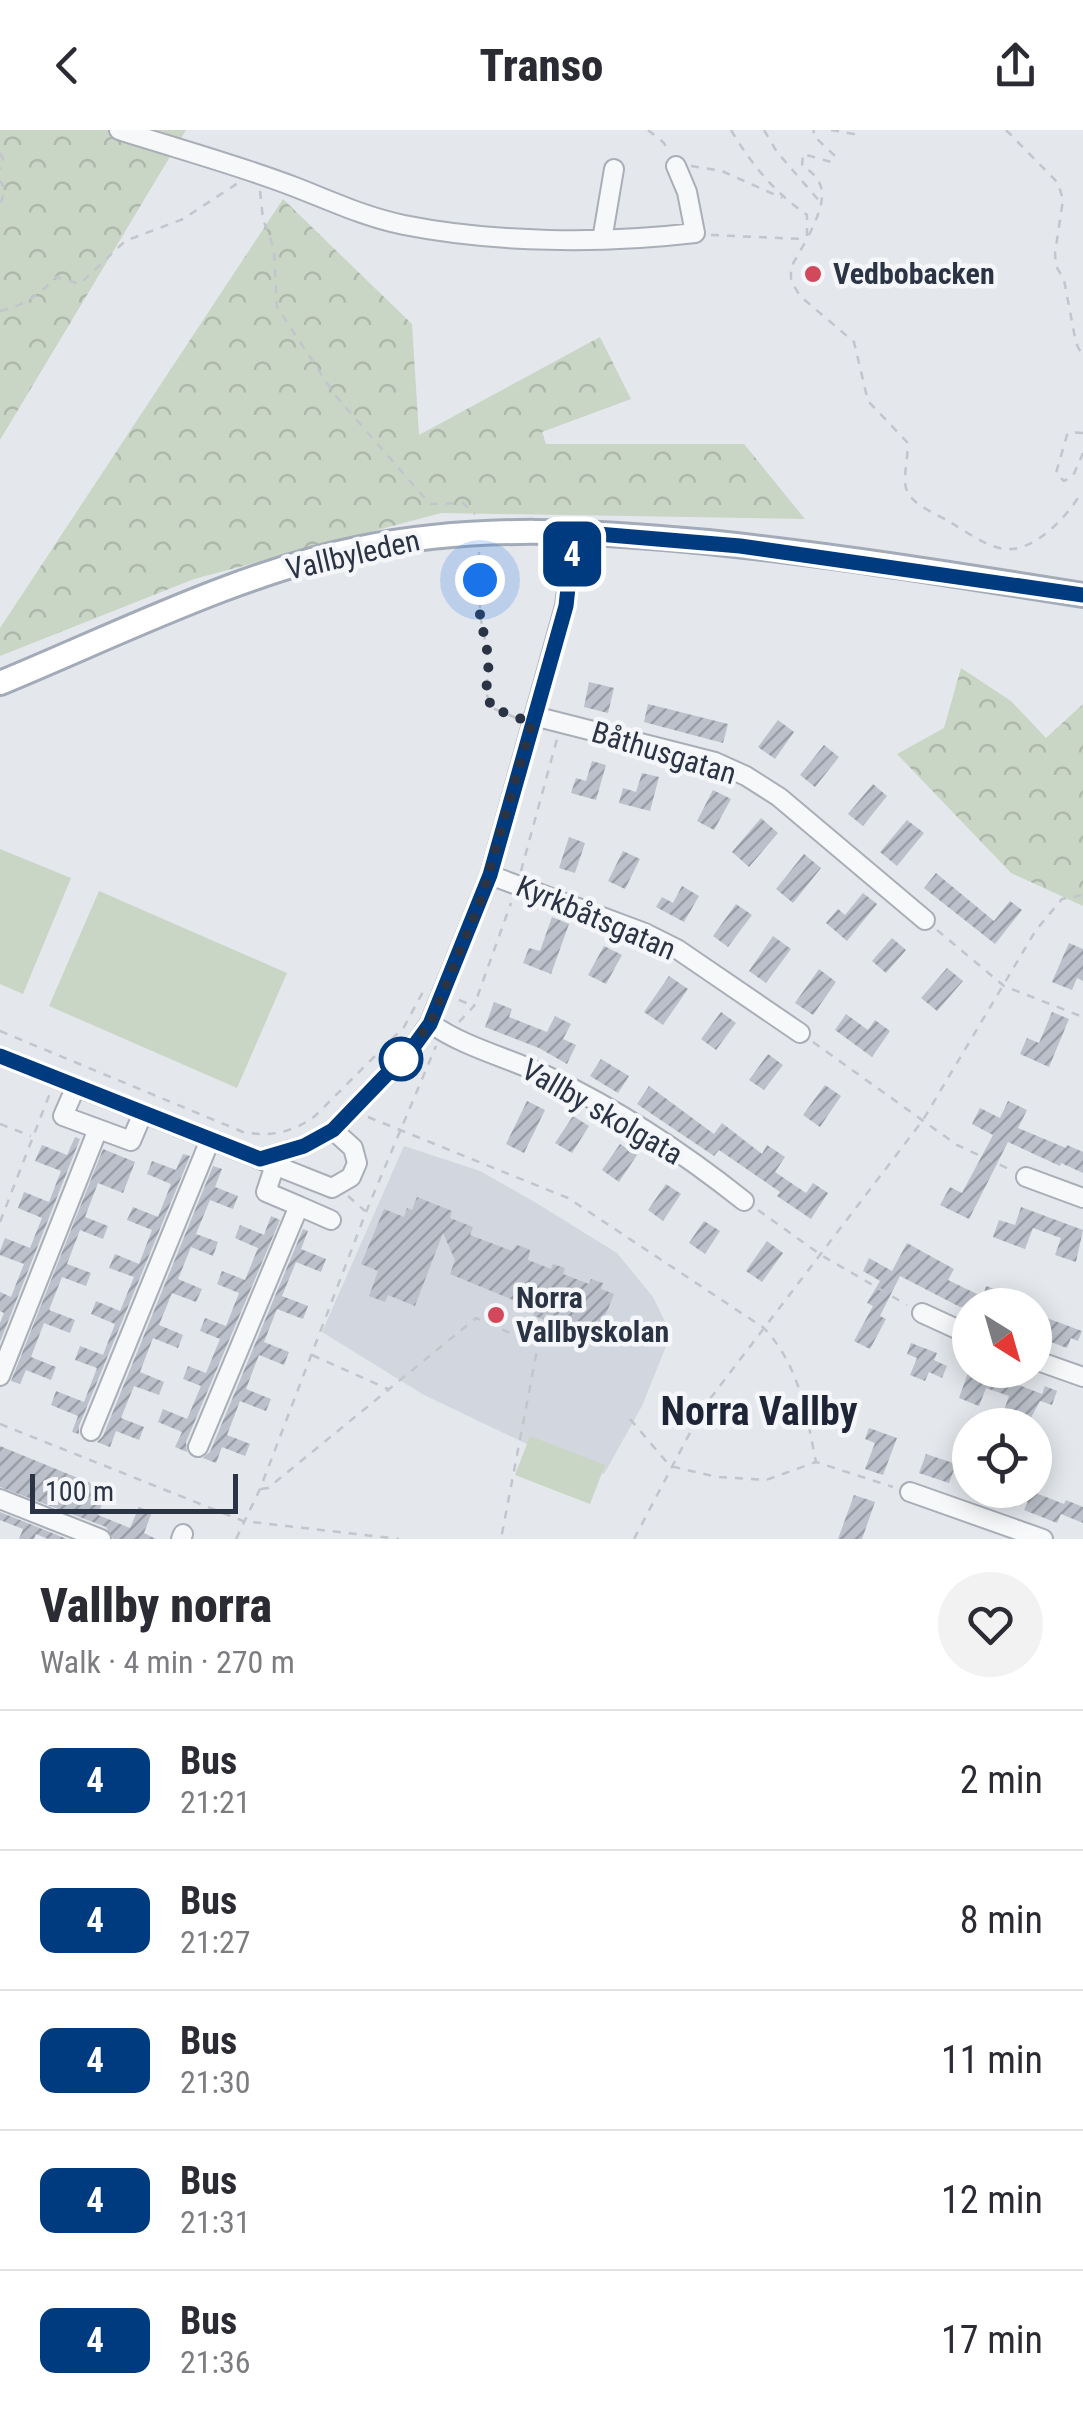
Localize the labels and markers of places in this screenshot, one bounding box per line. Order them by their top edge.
place label: Vedbobacken [833,256,995,291]
marker: Vedbobacken [802,263,824,285]
unlabelled marker [380,1038,422,1080]
place label: Norra Vallbyskolan [516,1280,669,1349]
marker: Norra Vallbyskolan [485,1304,507,1326]

